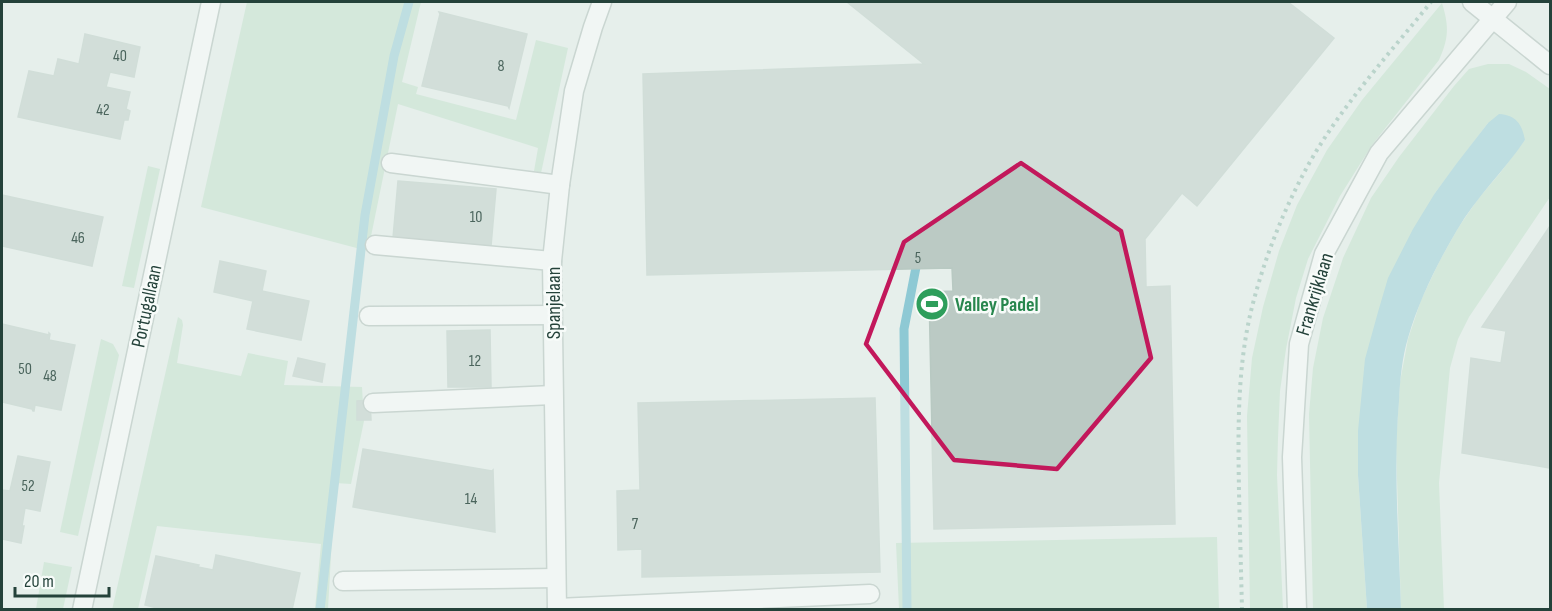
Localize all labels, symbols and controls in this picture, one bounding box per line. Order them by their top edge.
house number: 40 [113,47,127,66]
house number: 8 [497,57,505,76]
house number: 42 [96,101,110,120]
house number: 10 [470,208,482,227]
house number: 46 [71,229,85,248]
house number: 5 [915,249,921,268]
street label: Frankrijklaan [1291,250,1339,339]
street label: Portugallaan [127,263,167,350]
street label: Spanjelaan [542,267,566,339]
sports icon: Valley Padel [914,286,950,322]
place label: Valley Padel [955,293,1039,317]
house number: 12 [469,352,481,371]
house number: 50 [18,360,32,379]
house number: 48 [43,367,57,386]
house number: 52 [21,477,35,496]
house number: 14 [465,490,477,509]
house number: 7 [632,515,639,534]
scale bar [15,560,110,598]
text: 20 m [24,571,54,592]

